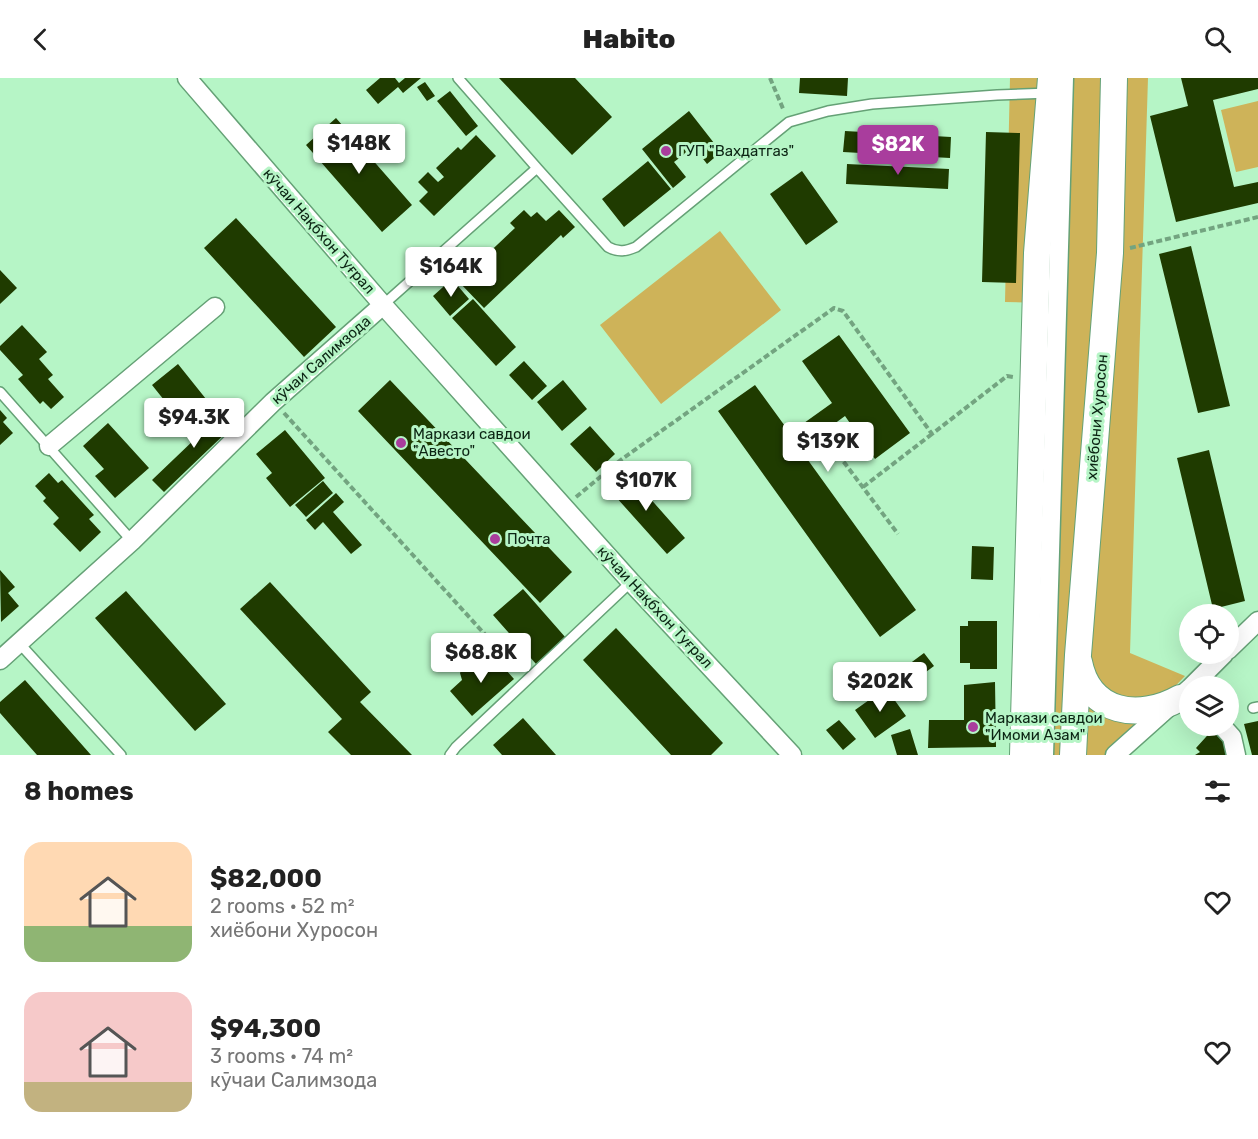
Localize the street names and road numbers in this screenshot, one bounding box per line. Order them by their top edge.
street label: кӯчаи Нақбхон Туғрал [260,165,378,297]
street label: кӯчаи Салимзода [268,312,374,408]
street label: хиёбони Хуросон [1083,353,1111,481]
street label: кӯчаи Нақбхон Туғрал [594,542,716,672]

